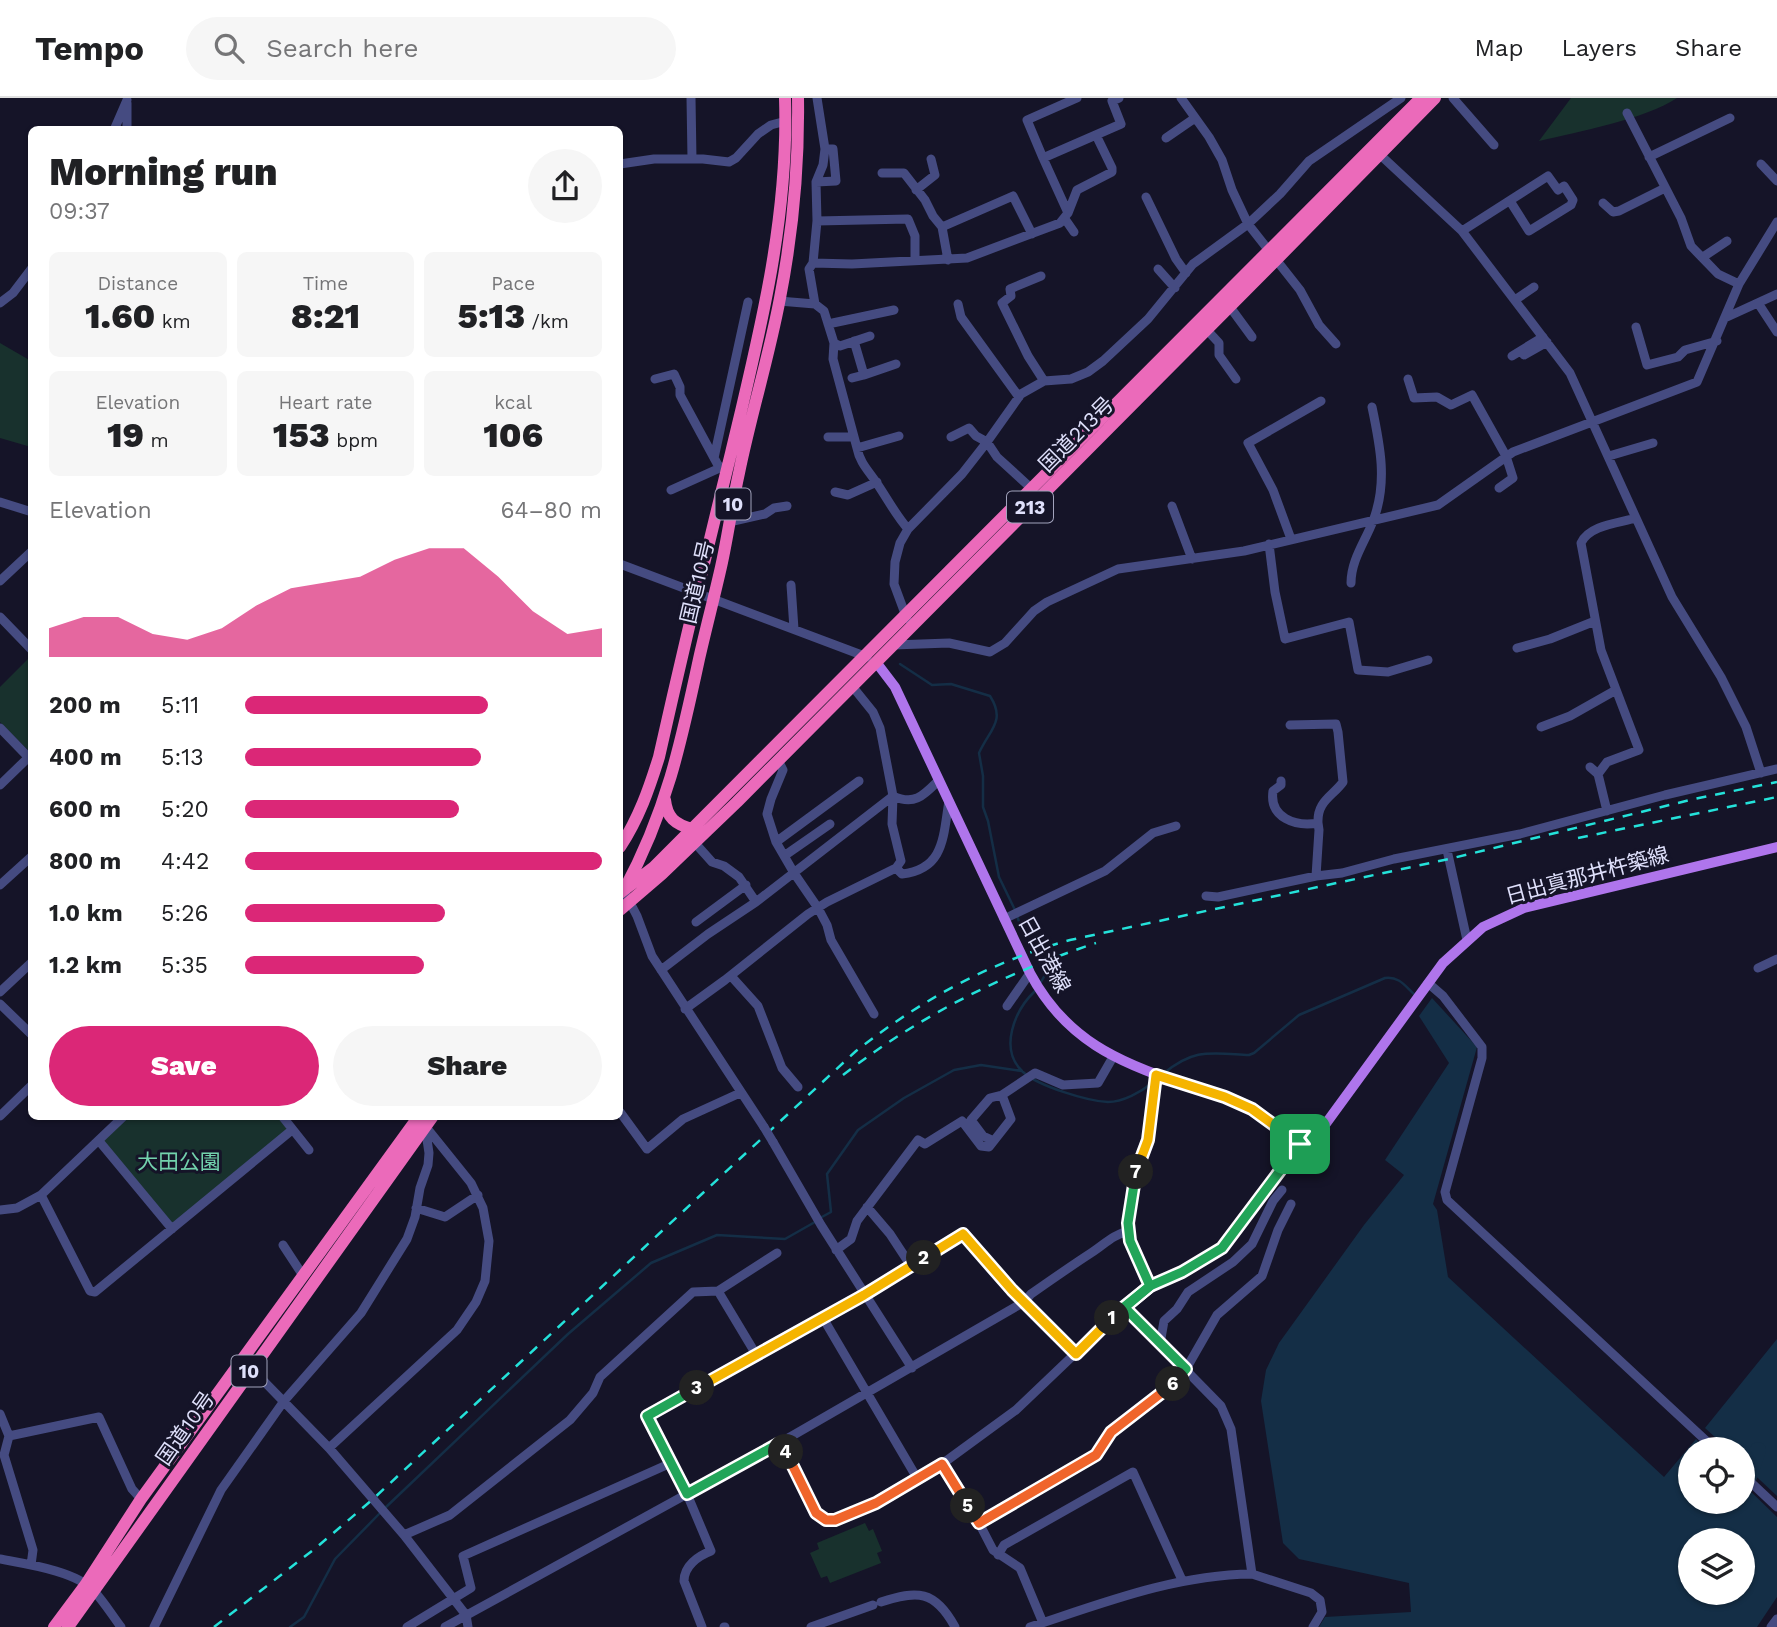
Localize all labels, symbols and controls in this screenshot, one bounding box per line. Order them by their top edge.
search box [186,17,676,80]
text: Tempo [35,29,144,68]
icon: search [210,29,248,67]
text: Search here [266,33,419,63]
text: Map [1475,34,1523,62]
text: Layers [1561,34,1637,62]
text: Share [1675,34,1742,62]
button: share [528,149,602,223]
text: Morning run [49,150,278,194]
text: 09:37 [49,198,110,225]
text: Distance [97,272,178,295]
text: Time [303,272,348,295]
text: Pace [491,272,535,295]
text: 1.60 [85,295,155,337]
text: 8:21 [291,295,360,337]
text: 5:13 [458,295,525,337]
text: km [155,310,191,333]
text: /km [525,310,569,333]
text: Elevation [95,391,180,414]
text: Heart rate [279,391,372,414]
text: kcal [494,391,532,414]
street label: 国道213号 [1033,391,1119,477]
text: 19 [107,414,144,456]
text: 153 [273,414,330,456]
text: 106 [483,414,543,456]
text: m [144,429,169,452]
text: bpm [330,429,378,452]
road number: 10 [716,488,750,520]
road number: 213 [1007,492,1053,522]
text: Elevation [49,497,152,524]
text: 64–80 m [500,497,602,524]
street label: 国道10号 [675,538,719,626]
text: 200 m [49,692,121,719]
text: 5:11 [161,692,199,719]
text: 400 m [49,744,122,771]
text: 5:13 [161,744,204,771]
text: 600 m [49,796,121,823]
text: 5:20 [161,796,209,823]
street label: 日出真那井杵築線 [1503,841,1671,909]
text: 800 m [49,848,121,875]
text: 4:42 [161,848,209,875]
text: 1.0 km [49,900,123,927]
text: 5:26 [161,900,209,927]
street label: 日出港線 [1014,911,1076,997]
text: 1.2 km [49,952,122,979]
text: 5:35 [161,952,208,979]
button: Save [49,1026,319,1106]
button: Share [333,1026,602,1106]
pin [1270,1114,1330,1174]
icon: arrive [1281,1125,1319,1163]
park label: 大田公園 [137,1149,221,1174]
pin: 7 [1118,1154,1154,1190]
text: 7 [1130,1160,1141,1183]
pin: 2 [906,1240,942,1276]
text: 2 [918,1246,929,1269]
pin: 1 [1094,1300,1130,1336]
text: 1 [1107,1306,1116,1329]
road number: 10 [232,1356,266,1386]
pin: 6 [1156,1366,1190,1402]
pin: 3 [680,1370,714,1406]
text: 6 [1167,1372,1178,1395]
text: 3 [691,1376,702,1399]
street label: 国道10号 [151,1386,219,1470]
pin: 4 [768,1434,804,1470]
map controls [1678,1437,1755,1605]
button: locate [1678,1437,1755,1514]
text: 4 [779,1440,792,1463]
pin: 5 [950,1488,986,1524]
text: 5 [962,1494,973,1517]
button: layers [1678,1528,1755,1605]

